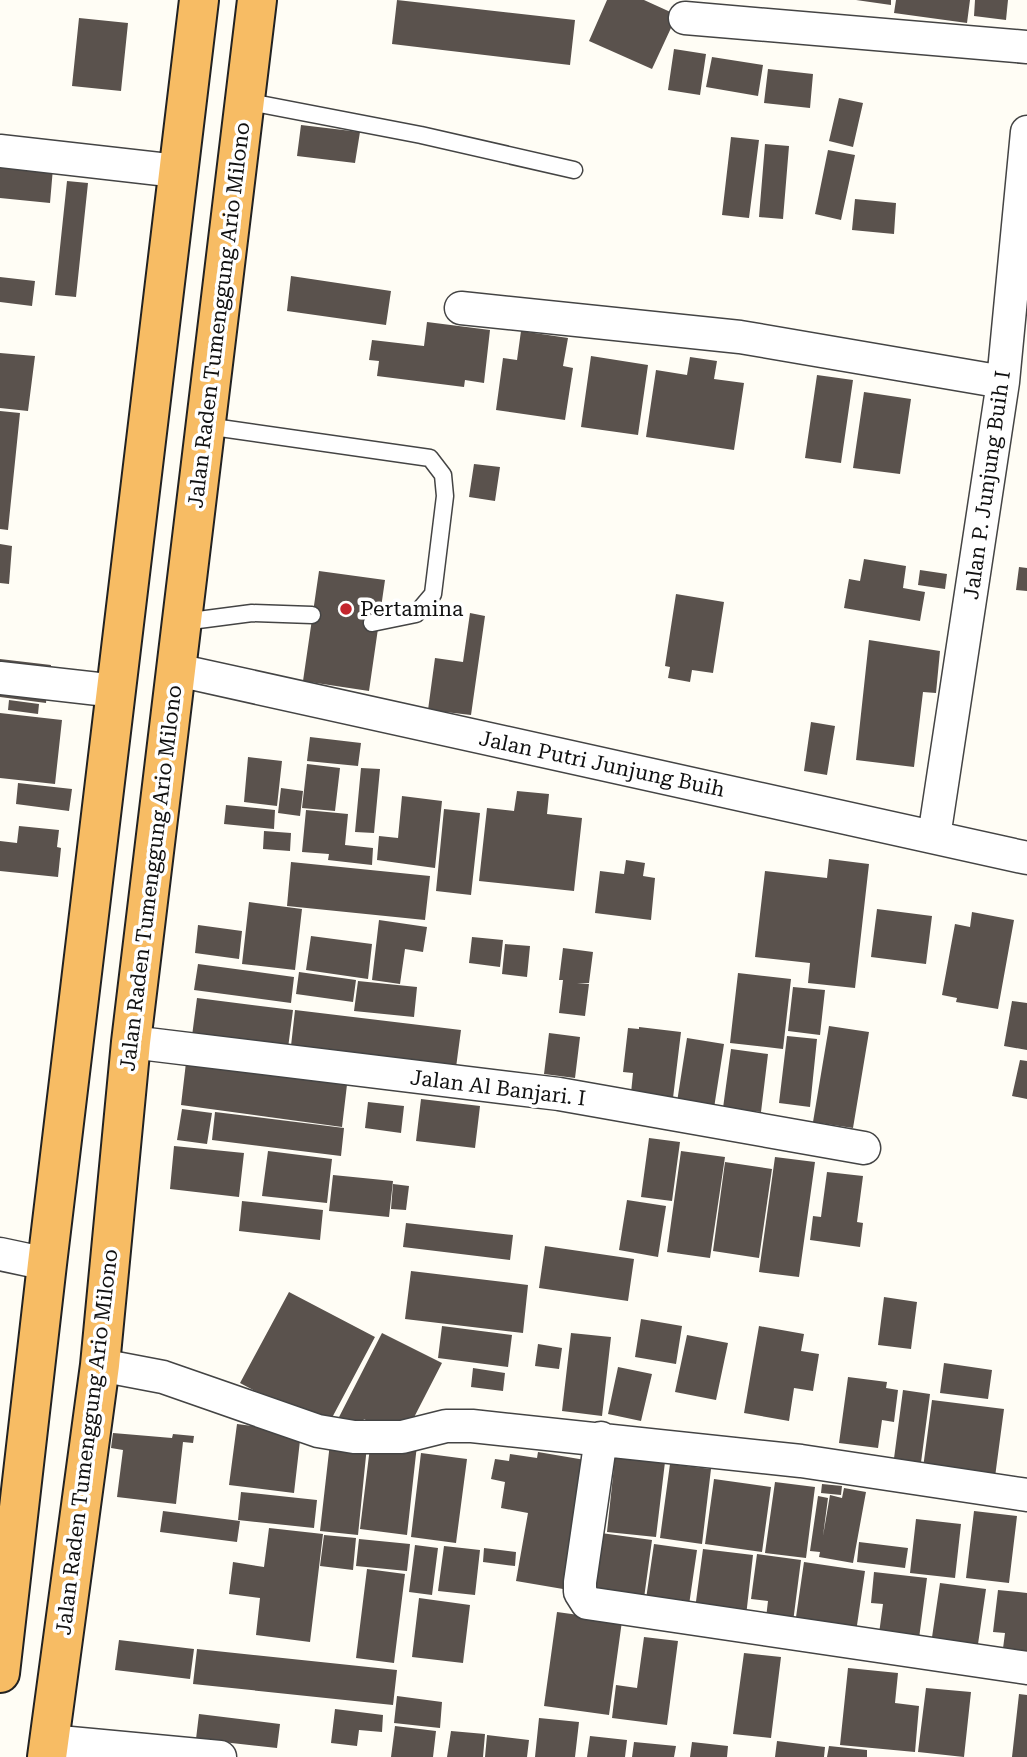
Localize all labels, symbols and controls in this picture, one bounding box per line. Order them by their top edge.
street label: Jalan Raden Tumenggung Ario Milono [183,121,255,509]
street label: Jalan P. Junjung Buih I [959,369,1015,601]
place label: Pertamina [360,597,464,621]
marker: Pertamina [338,601,354,617]
street label: Jalan Raden Tumenggung Ario Milono [115,684,187,1072]
street label: Jalan Putri Junjung Buih [477,726,727,802]
street label: Jalan Al Banjari. I [409,1065,587,1111]
street label: Jalan Raden Tumenggung Ario Milono [51,1248,123,1636]

